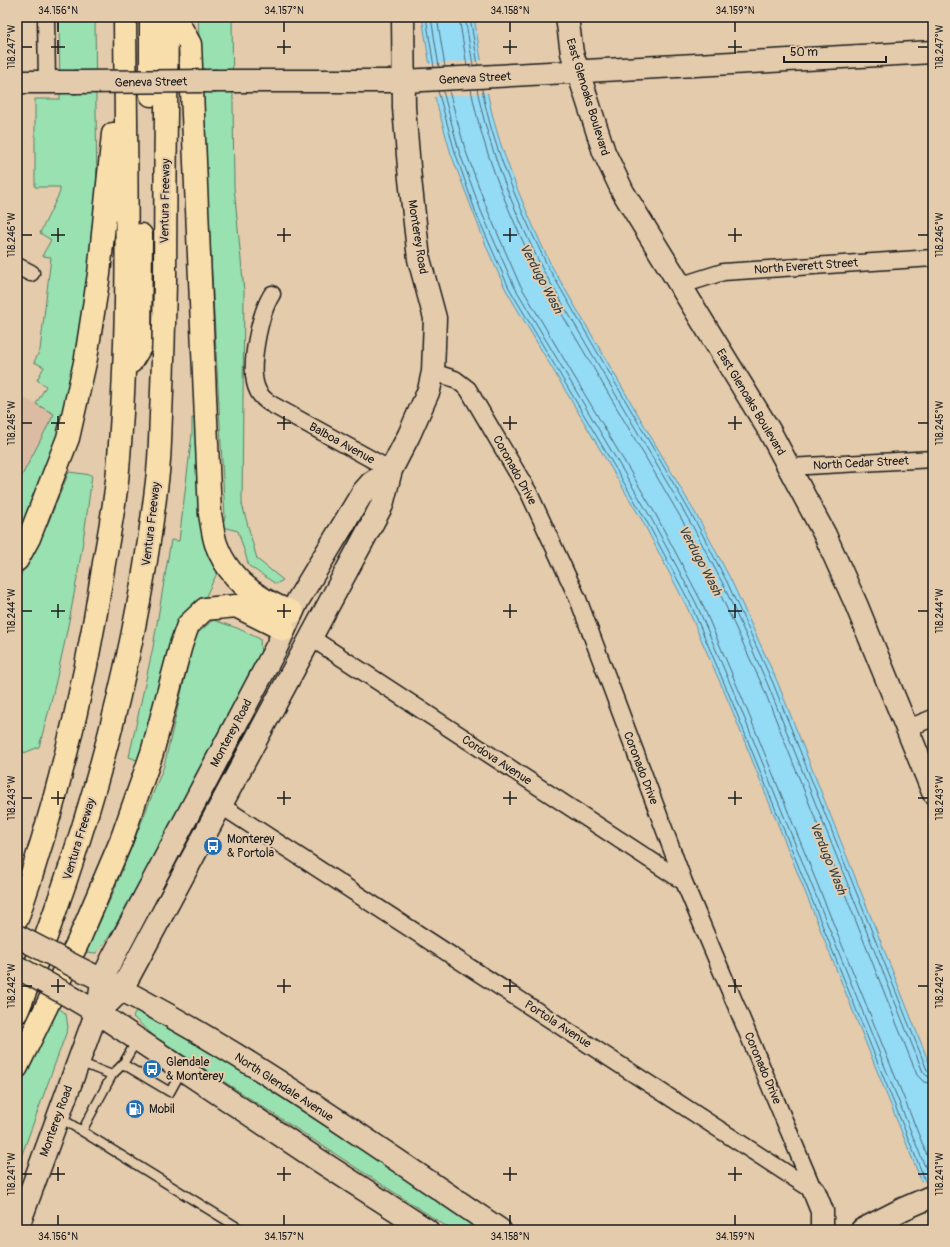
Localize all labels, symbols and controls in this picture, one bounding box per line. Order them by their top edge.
text: 34.156°N [38,5,78,17]
text: 34.157°N [264,5,304,17]
text: 34.158°N [490,5,530,17]
text: 34.159°N [715,5,755,17]
text: 118.247°W [6,24,18,69]
text: 118.247°W [934,24,946,69]
street label: East Glenoaks Boulevard [563,37,613,158]
scale bar [784,38,886,64]
text: 50 m [790,45,818,60]
street label: Geneva Street [438,69,512,88]
street label: Geneva Street [115,74,188,91]
street label: Ventura Freeway [157,158,174,244]
street label: Monterey Road [404,199,431,275]
text: 118.246°W [6,212,18,258]
text: 118.246°W [934,212,946,258]
water label: Verdugo Wash [516,241,567,317]
street label: North Everett Street [754,255,859,278]
street label: East Glenoaks Boulevard [713,346,788,458]
text: 118.245°W [6,400,18,445]
text: 118.245°W [934,400,946,445]
street label: Balboa Avenue [306,419,377,468]
street label: Coronado Drive [489,433,540,508]
street label: North Cedar Street [813,453,910,474]
street label: Ventura Freeway [139,481,164,567]
water label: Verdugo Wash [675,523,726,599]
text: 118.244°W [6,588,18,634]
text: 118.244°W [934,588,946,634]
street label: Monterey Road [207,697,256,770]
street label: Coronado Drive [620,730,661,807]
street label: Cordova Avenue [459,732,535,789]
text: 118.243°W [6,775,18,820]
text: 118.243°W [934,775,946,820]
street label: Ventura Freeway [60,796,99,882]
water label: Verdugo Wash [806,820,850,898]
place label: Monterey & Portola [227,832,275,861]
bus stop icon: Monterey & Portola [202,835,224,857]
text: 118.242°W [6,963,18,1008]
text: 118.242°W [934,963,946,1008]
street label: Portola Avenue [522,997,594,1052]
street label: Coronado Drive [741,1030,784,1107]
street label: North Glendale Avenue [232,1050,336,1125]
place label: Glendale & Monterey [166,1055,224,1084]
bus stop icon: Glendale & Monterey [141,1058,163,1080]
street label: Monterey Road [37,1083,76,1159]
fuel station icon: Mobil [124,1098,146,1120]
place label: Mobil [149,1102,175,1117]
text: 118.241°W [6,1152,18,1196]
text: 118.241°W [934,1152,946,1196]
text: 34.156°N [38,1231,78,1243]
text: 34.157°N [264,1231,304,1243]
text: 34.158°N [490,1231,530,1243]
text: 34.159°N [715,1231,755,1243]

